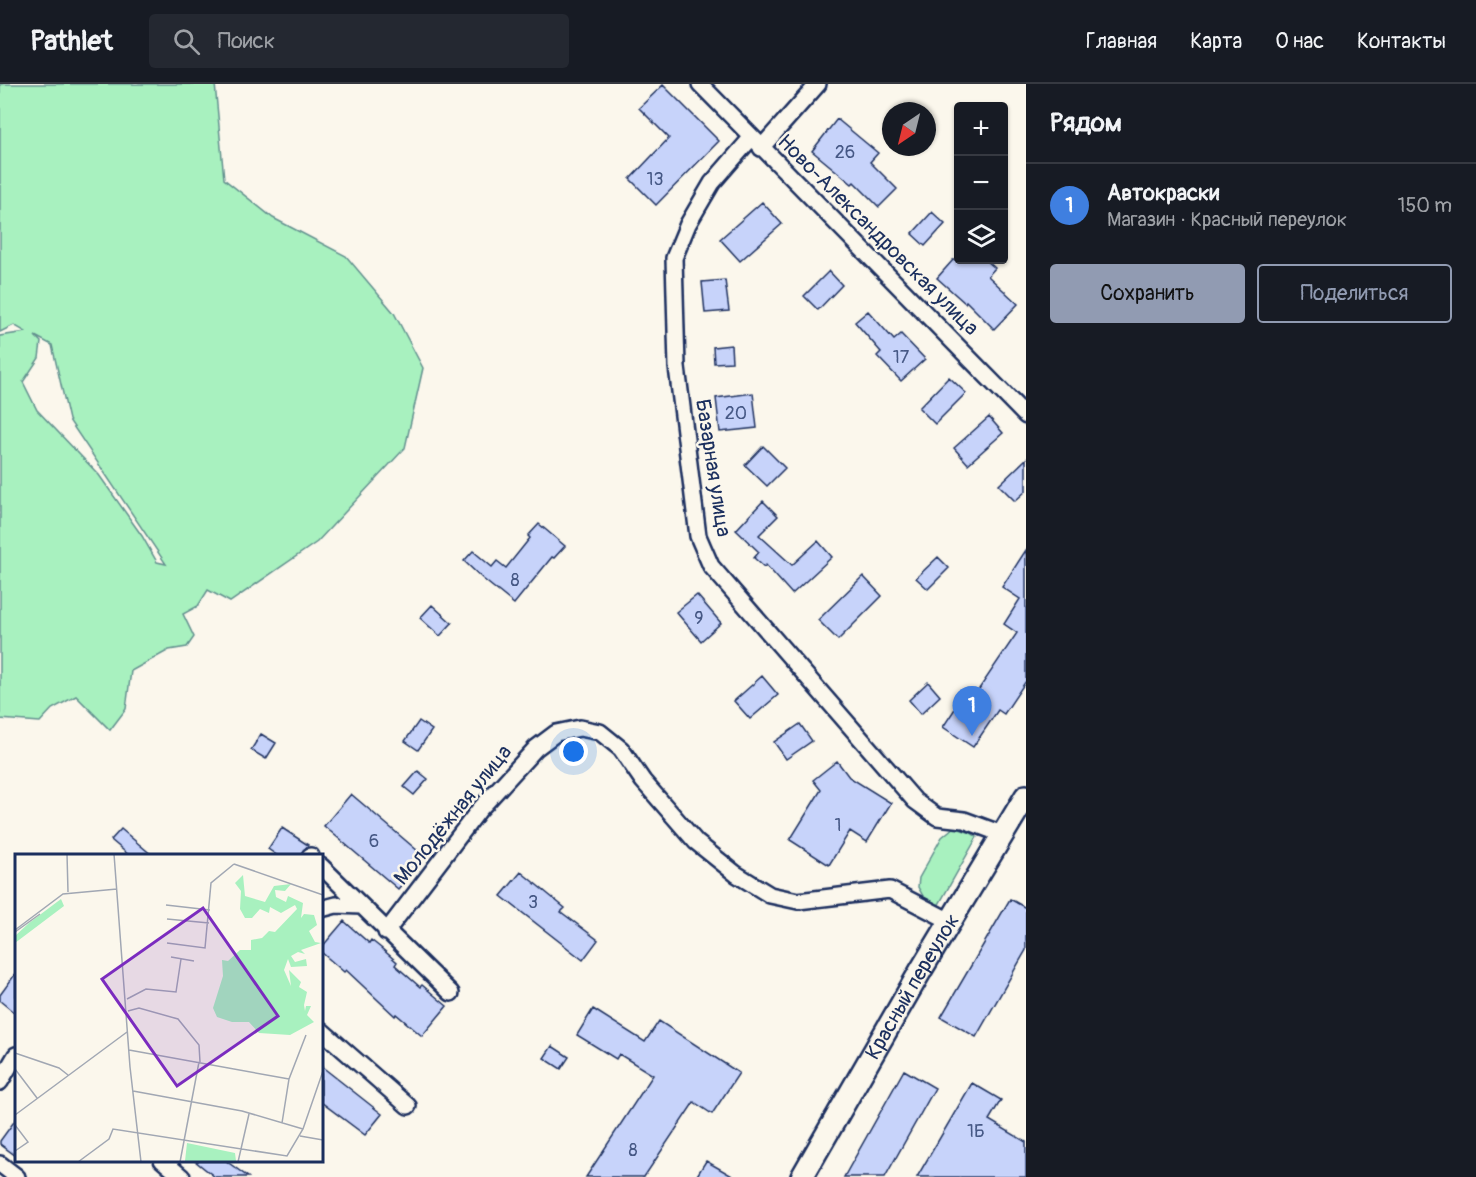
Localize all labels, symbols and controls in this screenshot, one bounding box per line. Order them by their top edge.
search box [149,14,569,68]
text: Pathlet [30,24,113,59]
icon: search [170,25,203,58]
text: Поиск [218,27,275,55]
text: Главная [1086,28,1157,55]
text: Карта [1190,28,1242,55]
text: О нас [1275,28,1324,55]
text: Контакты [1357,28,1446,55]
north arrow [882,102,936,156]
map controls [954,102,1008,264]
button: + [954,102,1008,156]
text: Рядом [1050,107,1122,139]
street label: Ново-Александровская улица [772,129,984,341]
house number: 26 [835,141,855,164]
button: − [954,156,1008,210]
house number: 13 [646,168,664,191]
text: Автокраски [1107,179,1219,207]
text: 1 [1066,193,1073,218]
text: 150 m [1398,193,1452,218]
text: Магазин · Красный переулок [1107,207,1347,232]
button: layers [954,210,1008,264]
button: Сохранить [1050,264,1245,323]
button: Поделиться [1257,264,1452,323]
house number: 17 [893,346,910,369]
street label: Базарная улица [689,397,737,539]
house number: 20 [725,402,747,425]
house number: 8 [510,569,520,592]
house number: 9 [694,607,704,630]
pin: 1 [952,686,992,736]
your location [559,737,588,766]
street label: Молодёжная улица [388,739,518,891]
house number: 1 [834,814,842,837]
house number: 6 [369,830,379,853]
inset map [15,854,322,1162]
house number: 3 [528,891,538,914]
street label: Красный переулок [859,909,965,1064]
house number: 1Б [967,1120,985,1143]
house number: 8 [628,1139,638,1162]

